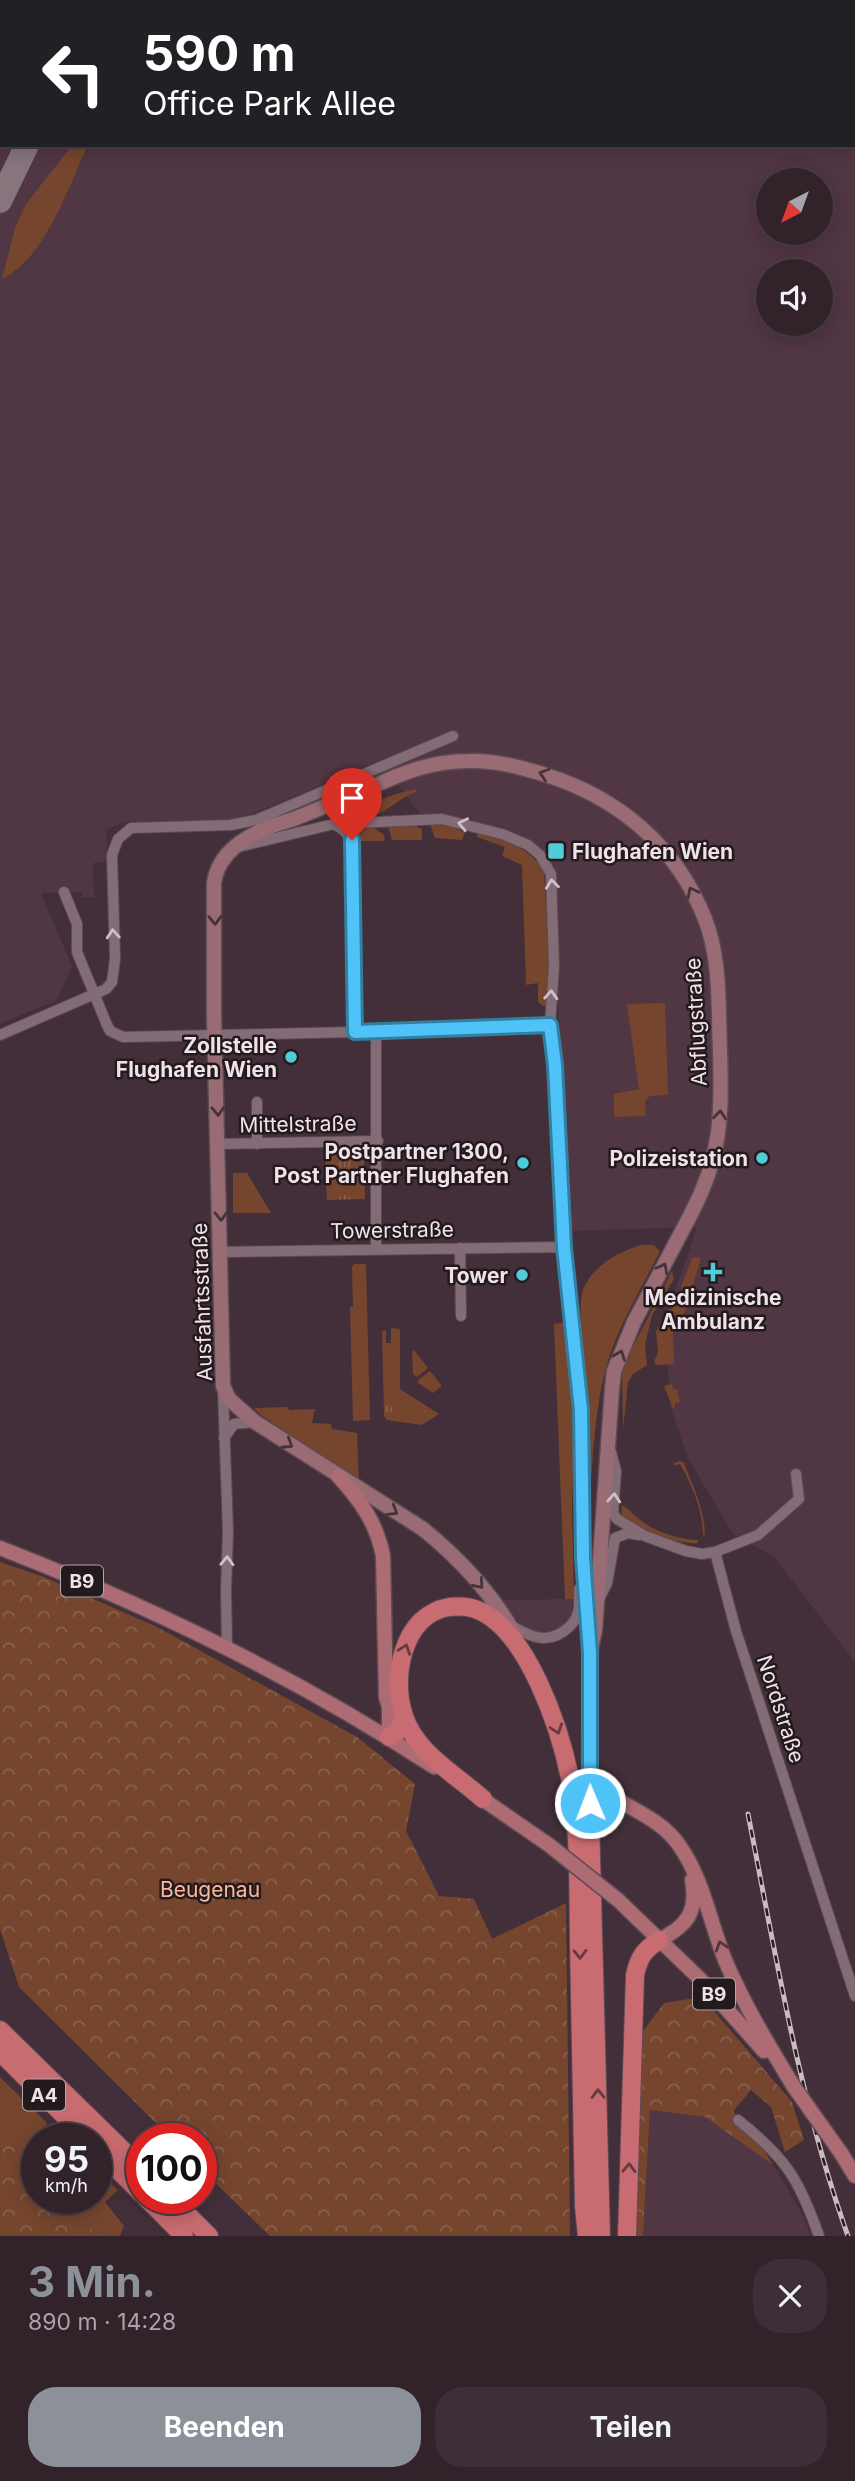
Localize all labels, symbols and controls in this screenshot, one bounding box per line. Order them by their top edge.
text: 590 m [143,24,296,83]
icon: left [28,28,119,119]
text: Office Park Allee [143,84,396,123]
north arrow [756,168,833,245]
map controls [756,168,833,336]
button: sound [756,259,833,336]
pin [322,768,382,840]
one-way arrow [538,768,550,783]
icon: arrive [333,779,371,817]
one-way arrow [457,817,469,832]
place label: Flughafen Wien [572,839,733,864]
marker: Flughafen Wien [546,841,566,861]
one-way arrow [544,878,559,890]
one-way arrow [686,887,700,899]
one-way arrow [207,915,223,926]
one-way arrow [106,929,121,940]
street label: Abflugstraße [680,957,712,1087]
one-way arrow [543,989,558,1000]
place label: Zollstelle Flughafen Wien [116,1033,277,1082]
marker: Zollstelle Flughafen Wien [283,1049,299,1065]
one-way arrow [210,1106,225,1117]
one-way arrow [712,1109,727,1120]
street label: Mittelstraße [239,1110,357,1138]
place label: Postpartner 1300, Post Partner Flughafen [274,1139,509,1188]
place label: Polizeistation [609,1146,748,1171]
marker: Polizeistation [754,1150,770,1166]
marker: Postpartner 1300, Post Partner Flughafen [515,1155,531,1171]
one-way arrow [213,1211,228,1222]
street label: Towerstraße [330,1216,454,1244]
street label: Ausfahrtsstraße [187,1222,217,1382]
marker: Medizinische Ambulanz [703,1262,723,1282]
place label: Tower [444,1263,508,1288]
one-way arrow [655,1263,668,1275]
marker: Tower [514,1267,530,1283]
place label: Medizinische Ambulanz [644,1285,782,1334]
one-way arrow [612,1349,626,1361]
one-way arrow [281,1435,294,1448]
one-way arrow [606,1492,621,1503]
one-way arrow [386,1502,399,1515]
one-way arrow [219,1555,234,1566]
road number: B9 [61,1566,103,1596]
one-way arrow [471,1576,483,1589]
one-way arrow [397,1644,411,1656]
street label: Nordstraße [752,1652,810,1766]
one-way arrow [549,1722,563,1734]
position arrow [553,1766,627,1840]
park label: Beugenau [160,1877,260,1902]
one-way arrow [715,1940,729,1952]
one-way arrow [572,1949,587,1960]
road number: B9 [693,1978,735,2010]
road number: A4 [23,2080,65,2110]
one-way arrow [590,2089,605,2100]
speed limit sign: 100 [126,2123,217,2214]
text: 95 [44,2138,89,2180]
one-way arrow [621,2162,637,2173]
text: km/h [45,2175,88,2196]
text: 3 Min. [28,2256,156,2307]
button: close [753,2259,827,2333]
text: 890 m · 14:28 [28,2308,176,2336]
button: Beenden [28,2387,421,2467]
button: Teilen [435,2387,827,2467]

